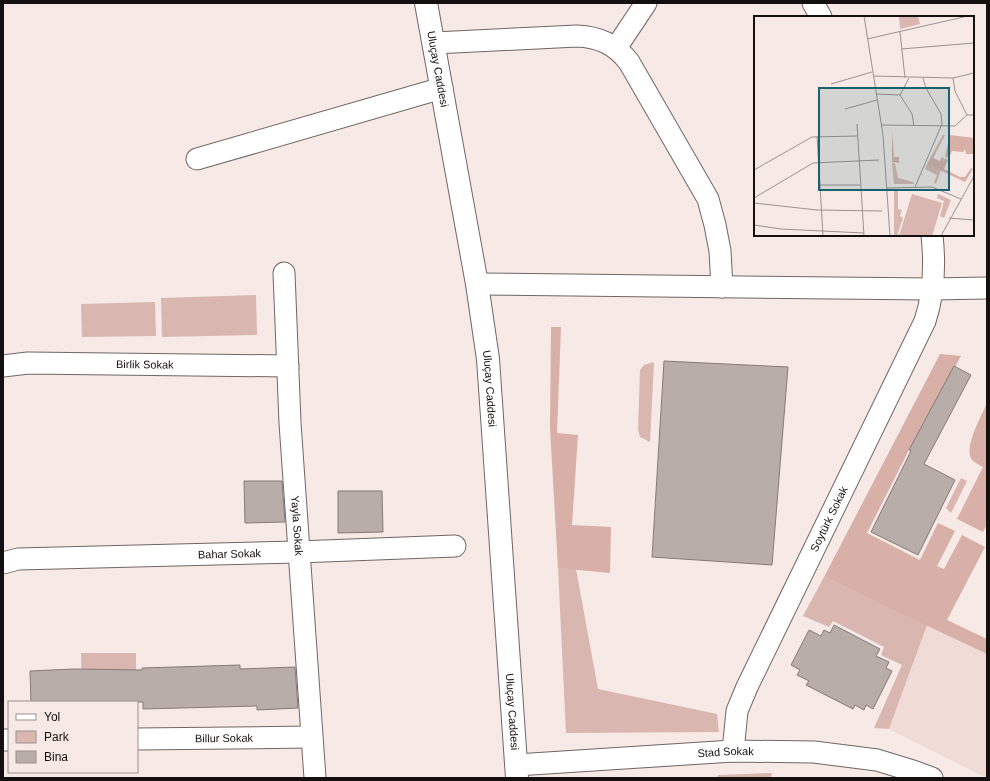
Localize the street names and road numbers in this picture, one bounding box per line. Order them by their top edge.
street label: Uluçay Caddesi [425,30,451,108]
street label: Uluçay Caddesi [481,349,499,427]
street label: Birlik Sokak [116,358,174,371]
street label: Soytürk Sokak [808,484,850,554]
street label: Yayla Sokak [289,495,305,557]
street label: Bahar Sokak [198,547,262,561]
street label: Uluçay Caddesi [504,673,521,751]
street label: Billur Sokak [195,732,254,744]
street label: Stad Sokak [697,745,754,759]

